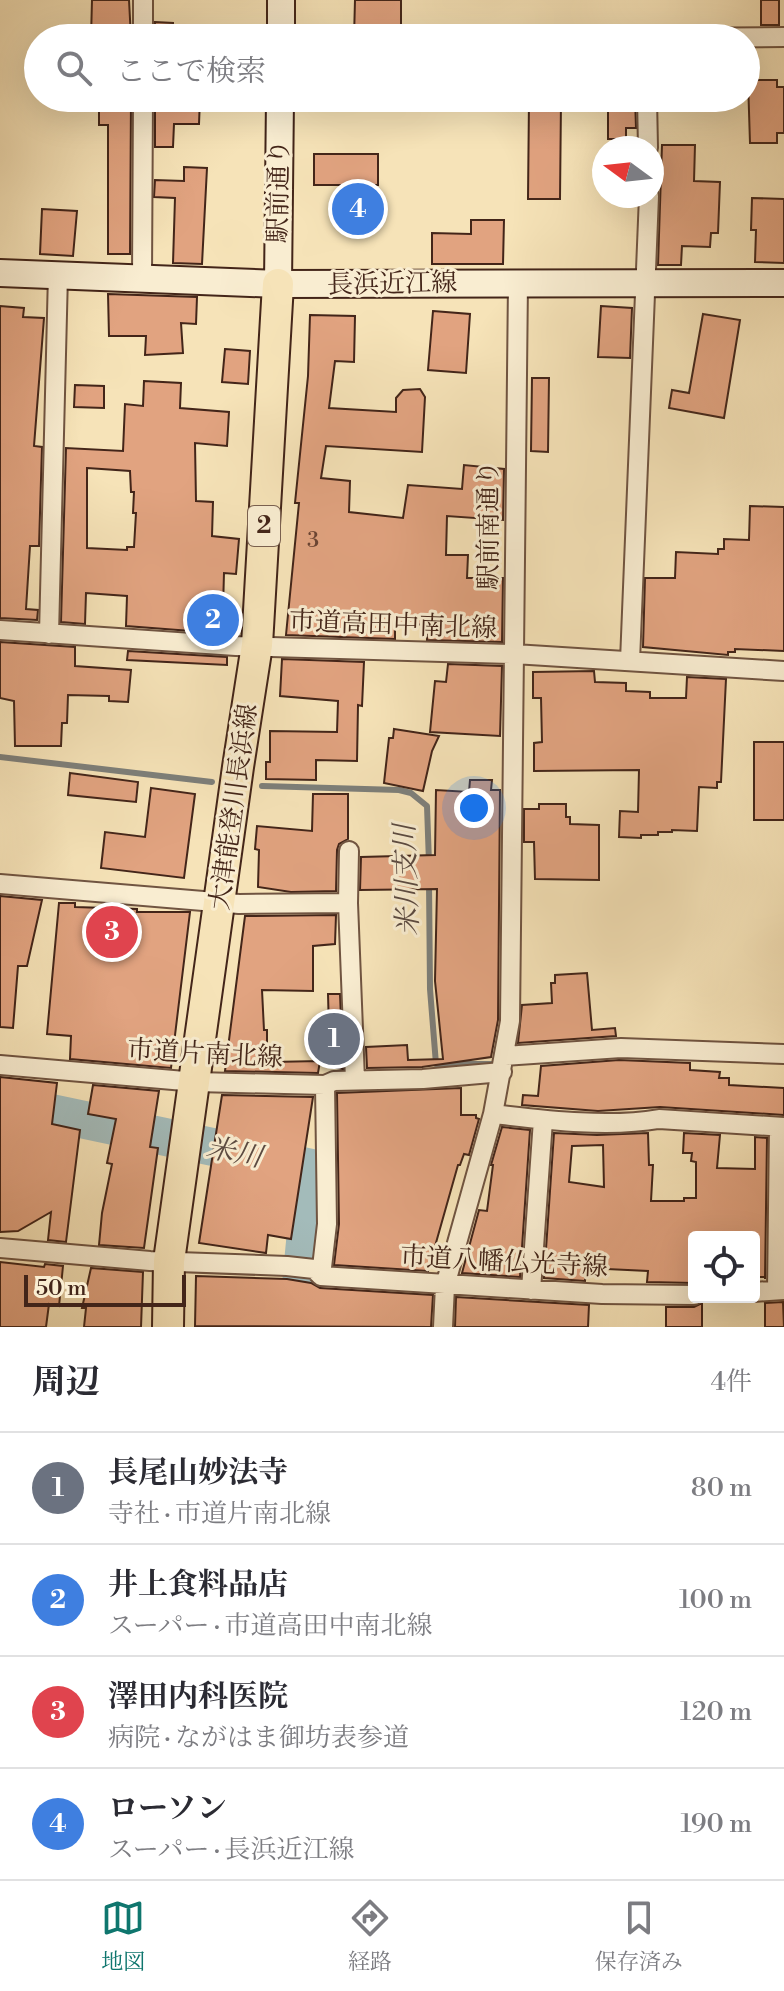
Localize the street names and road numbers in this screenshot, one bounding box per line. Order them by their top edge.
street label: 駅前通り [262,139,296,243]
street label: 長浜近江線 [327,267,457,301]
street label: 駅前南通り [473,460,505,590]
road number: 2 [248,506,280,546]
street label: 市道高田中南北線 [288,605,498,645]
street label: 大津能登川長浜線 [204,702,264,912]
street label: 市道片南北線 [126,1034,284,1074]
street label: 市道八幡仏光寺線 [399,1241,609,1283]

